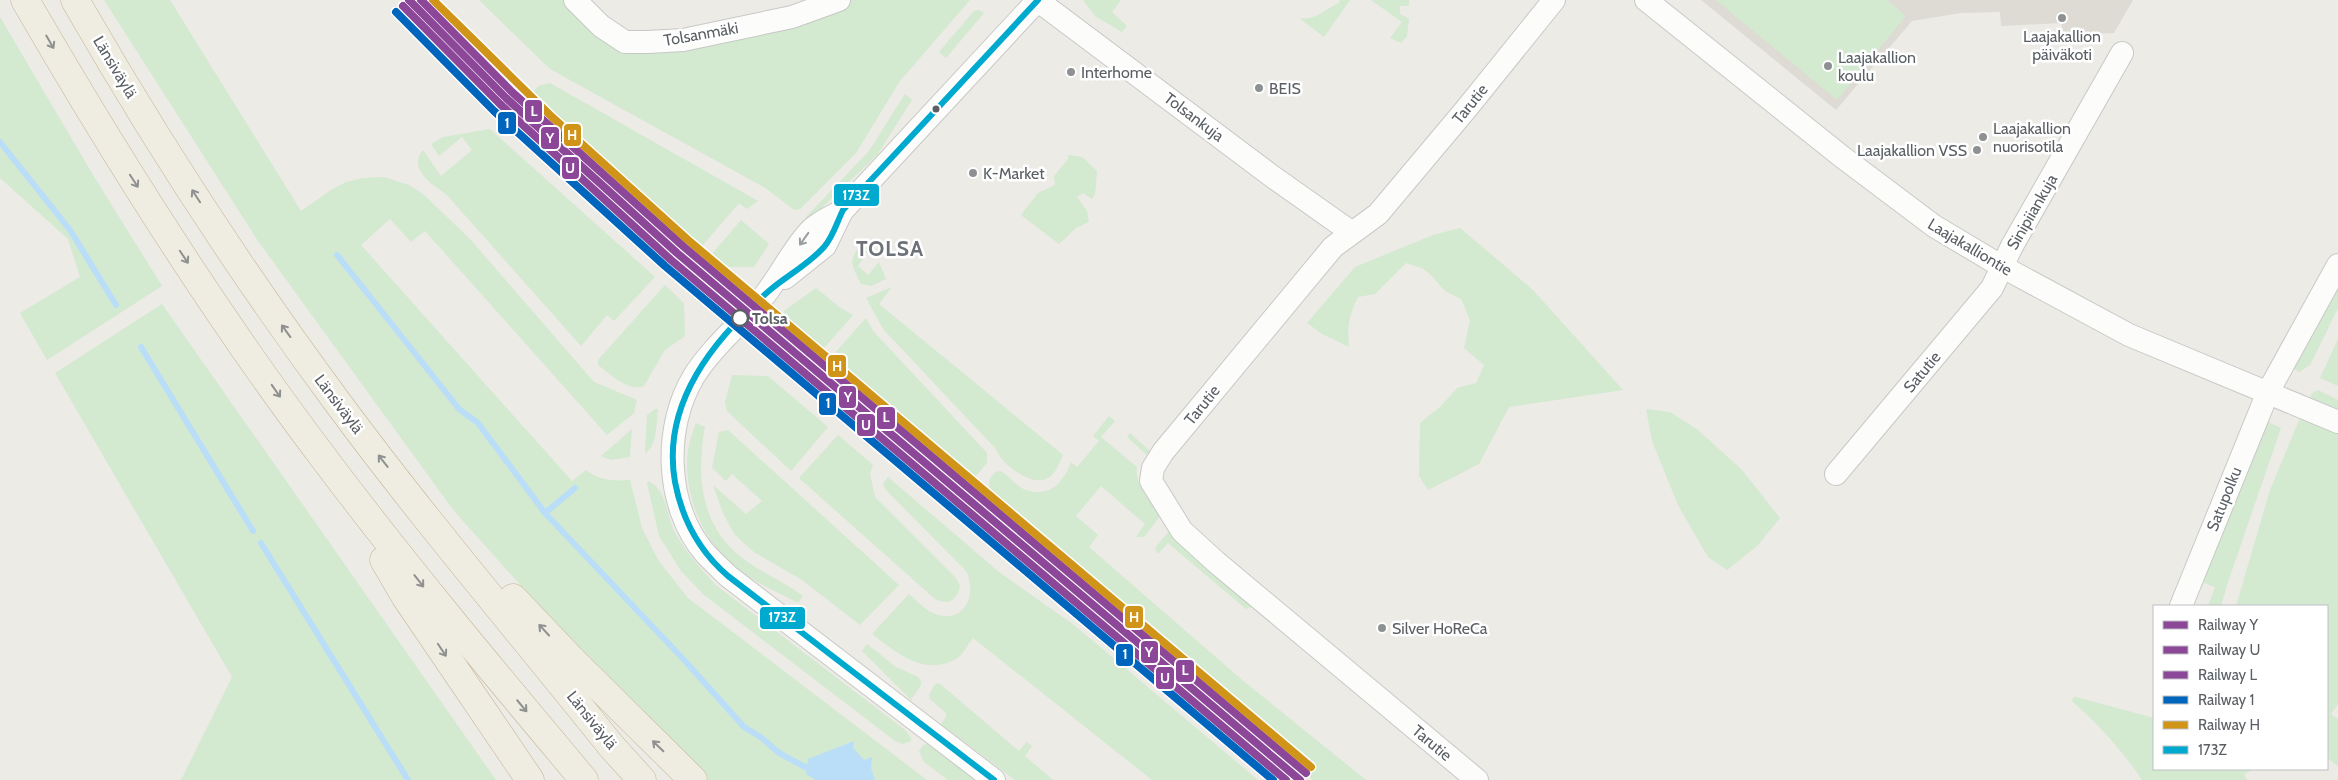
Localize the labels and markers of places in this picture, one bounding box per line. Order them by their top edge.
marker: Laajakallion päiväkoti [2056,12,2068,24]
place label: Laajakallion päiväkoti [2023,27,2101,64]
place label: Laajakallion koulu [1838,48,1916,85]
marker: Laajakallion koulu [1822,60,1834,72]
place label: Interhome [1081,63,1152,82]
marker: Interhome [1065,66,1077,78]
place label: BEIS [1269,79,1301,98]
marker: BEIS [1253,82,1265,94]
unlabelled marker [931,104,941,114]
place label: Laajakallion nuorisotila [1993,119,2071,156]
marker: Laajakallion nuorisotila [1977,131,1989,143]
place label: Laajakallion VSS [1857,141,1967,160]
marker: Laajakallion VSS [1971,144,1983,156]
place label: K-Market [983,164,1045,183]
marker: K-Market [967,167,979,179]
marker: Tolsa [731,309,749,327]
place label: Tolsa [752,309,788,328]
place label: Silver HoReCa [1392,619,1488,638]
marker: Silver HoReCa [1376,622,1388,634]

